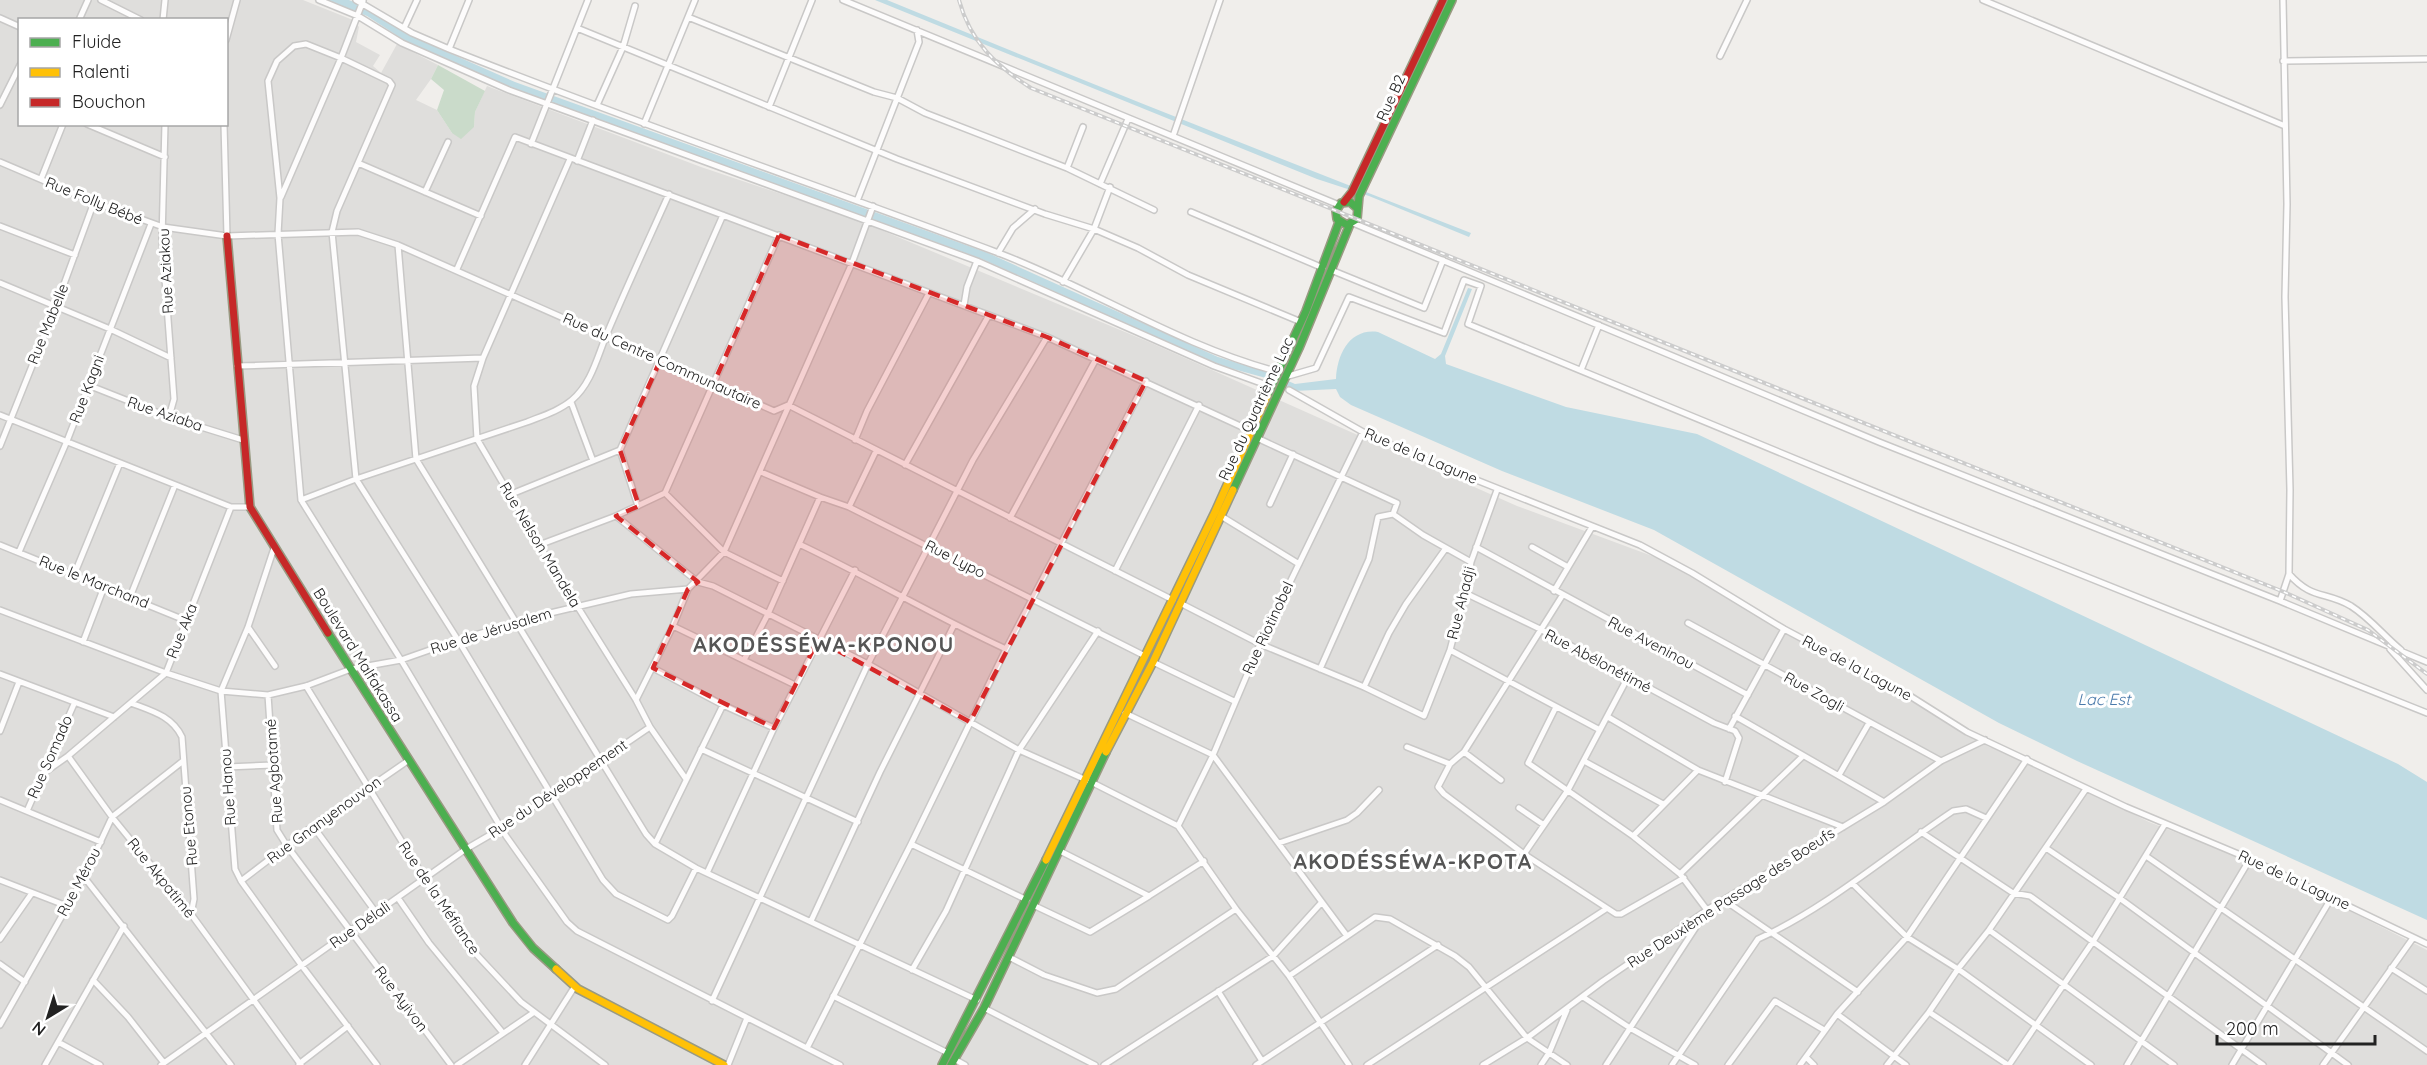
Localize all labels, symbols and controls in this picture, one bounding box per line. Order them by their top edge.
legend [18,18,228,126]
text: Fluide [72,30,121,53]
text: Ralenti [72,60,130,83]
street label: Rue B2 [1372,72,1409,124]
text: Bouchon [72,90,146,113]
street label: Rue Folly Bébé [43,172,146,229]
street label: Rue Aziakou [154,228,177,314]
street label: Rue Mabelle [23,281,72,367]
street label: Rue du Centre Communautaire [560,308,764,413]
street label: Rue du Quatrième Lac [1214,334,1297,483]
street label: Rue Kagni [65,352,108,426]
street label: Rue Aziaba [125,392,205,435]
street label: Rue de la Lagune [1362,423,1481,488]
street label: Rue Nelson Mandela [495,479,585,611]
street label: Rue Lypo [922,535,989,582]
street label: Rue le Marchand [36,551,152,612]
street label: Rue Ahadji [1442,564,1479,641]
street label: Rue Riotinobel [1238,578,1297,677]
street label: Boulevard Malfakassa [309,584,407,725]
street label: Rue Aka [162,600,201,661]
street label: Rue de Jérusalem [428,603,554,658]
street label: Rue Aveninou [1605,612,1698,673]
street label: Rue Abélonétimé [1542,624,1655,697]
district label: AKODÉSSÉWA-KPONOU [693,631,955,657]
street label: Rue de la Lagune [1799,631,1915,704]
street label: Rue Zogli [1781,667,1848,716]
water label: Lac Est [2078,689,2132,709]
street label: Rue Somado [23,712,76,802]
street label: Rue Agbotamé [260,718,287,824]
street label: Rue du Développement [485,735,631,842]
street label: Rue Hanou [215,748,240,826]
street label: Rue Gnanyenouvon [263,772,385,867]
street label: Rue Etonou [176,785,201,867]
street label: Rue Deuxième Passage des Boeufs [1623,823,1838,972]
street label: Rue Akpatimé [123,834,199,922]
street label: Rue de la Méfiance [394,837,484,958]
street label: Rue Mérou [53,844,105,919]
street label: Rue de la Lagune [2235,845,2353,914]
district label: AKODÉSSÉWA-KPOTA [1293,848,1533,874]
street label: Rue Délali [326,897,394,952]
street label: Rue Ayivon [370,962,432,1035]
north arrow [18,987,78,1047]
scale bar [2217,1008,2374,1046]
text: N [28,1017,50,1040]
text: 200 m [2226,1017,2279,1040]

